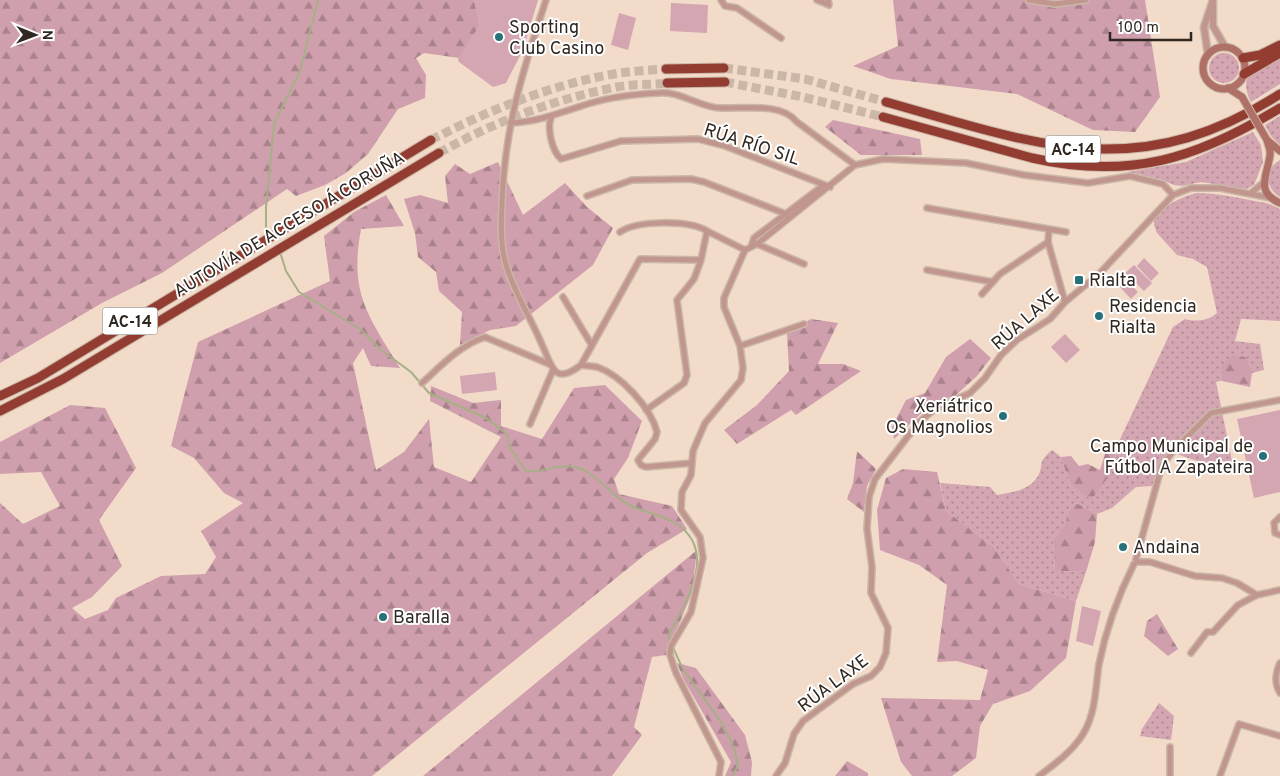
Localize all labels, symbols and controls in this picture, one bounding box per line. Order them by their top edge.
north arrow [10,10,60,60]
scale bar [1110,10,1191,42]
place label: Sporting Club Casino [509,17,604,61]
text: 100 m [1118,19,1159,38]
text: N [38,30,55,40]
marker: Sporting Club Casino [493,31,505,43]
street label: RÚA RÍO SIL [701,117,803,172]
road number: AC-14 [1046,136,1100,162]
street label: AUTOVÍA DE ACCESO Á CORUÑA [169,145,409,304]
place label: Rialta [1089,270,1136,293]
marker: Rialta [1073,274,1085,286]
street label: RÚA LAXE [986,283,1065,356]
place label: Residencia Rialta [1109,296,1196,340]
road number: AC-14 [102,308,158,334]
marker: Residencia Rialta [1093,310,1105,322]
place label: Xeriátrico Os Magnolios [886,396,993,440]
marker: Xeriátrico Os Magnolios [997,410,1009,422]
place label: Campo Municipal de Fútbol A Zapateira [1090,436,1253,480]
marker: Campo Municipal de Fútbol A Zapateira [1257,450,1269,462]
place label: Andaina [1133,537,1199,560]
marker: Andaina [1117,541,1129,553]
place label: Baralla [393,607,450,630]
marker: Baralla [377,611,389,623]
street label: RÚA LAXE [793,648,874,718]

